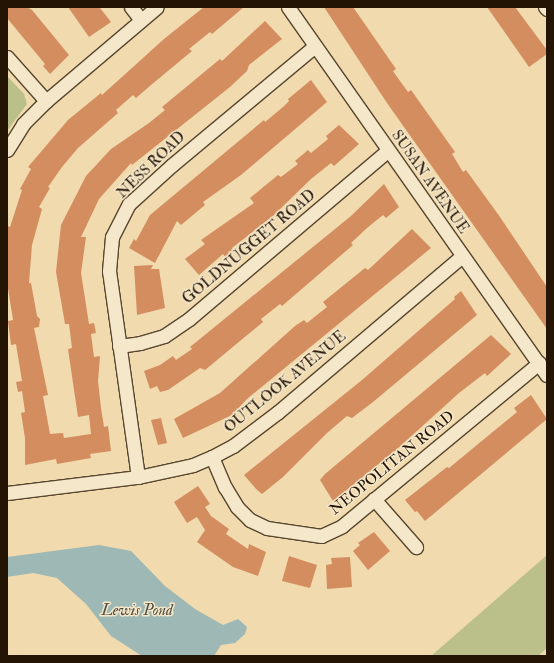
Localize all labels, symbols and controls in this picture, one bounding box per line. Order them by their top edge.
street label: SUSAN AVENUE [388,127,472,237]
street label: NESS ROAD [113,128,189,202]
street label: GOLDNUGGET ROAD [179,186,319,308]
street label: OUTLOOK AVENUE [220,327,350,437]
street label: NEOPOLITAN ROAD [326,407,458,519]
water label: Lewis Pond [101,600,173,620]

